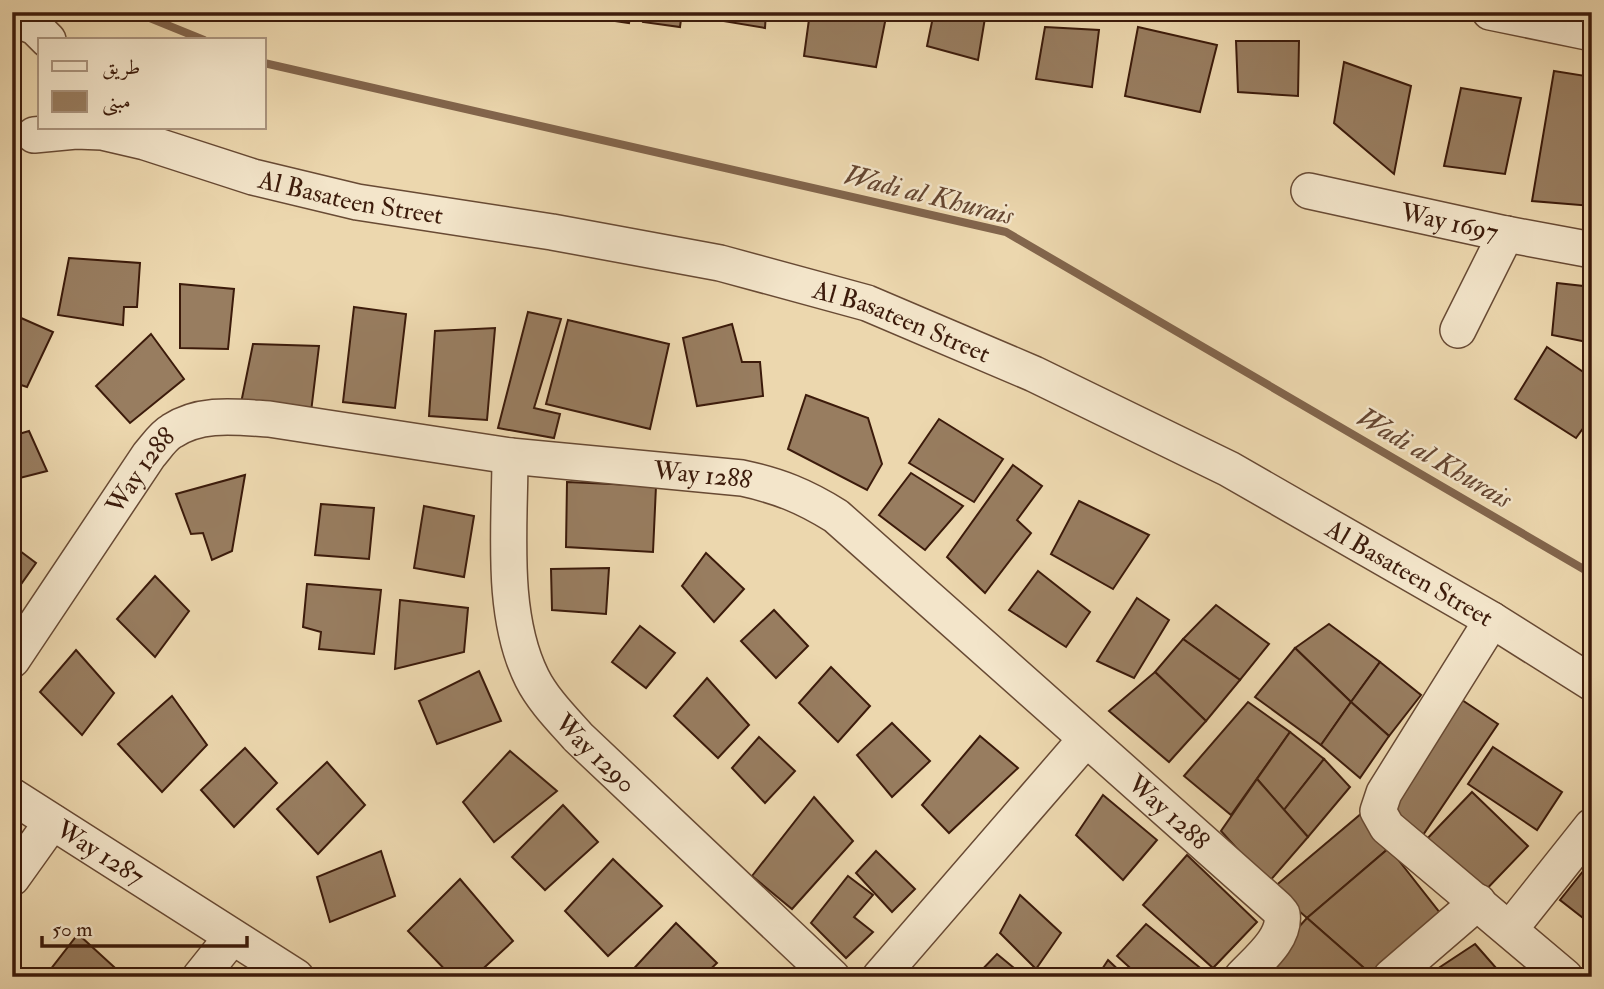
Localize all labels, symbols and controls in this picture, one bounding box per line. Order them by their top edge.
legend [38,38,266,130]
text: طريق [102,54,140,81]
text: مبنى [102,88,131,116]
water label: Wadi al Khurais [840,157,1018,234]
street label: Al Basateen Street [254,164,445,232]
street label: Way 1697 [1397,196,1501,249]
street label: Al Basateen Street [808,274,995,371]
water label: Wadi al Khurais [1350,400,1519,518]
street label: Way 1288 [99,420,182,521]
street label: Way 1288 [651,455,755,497]
street label: Al Basateen Street [1319,512,1499,634]
street label: Way 1290 [547,707,642,800]
street label: Way 1288 [1120,767,1216,857]
street label: Way 1287 [49,813,150,893]
scale bar [42,905,247,949]
text: 50 m [52,916,93,943]

